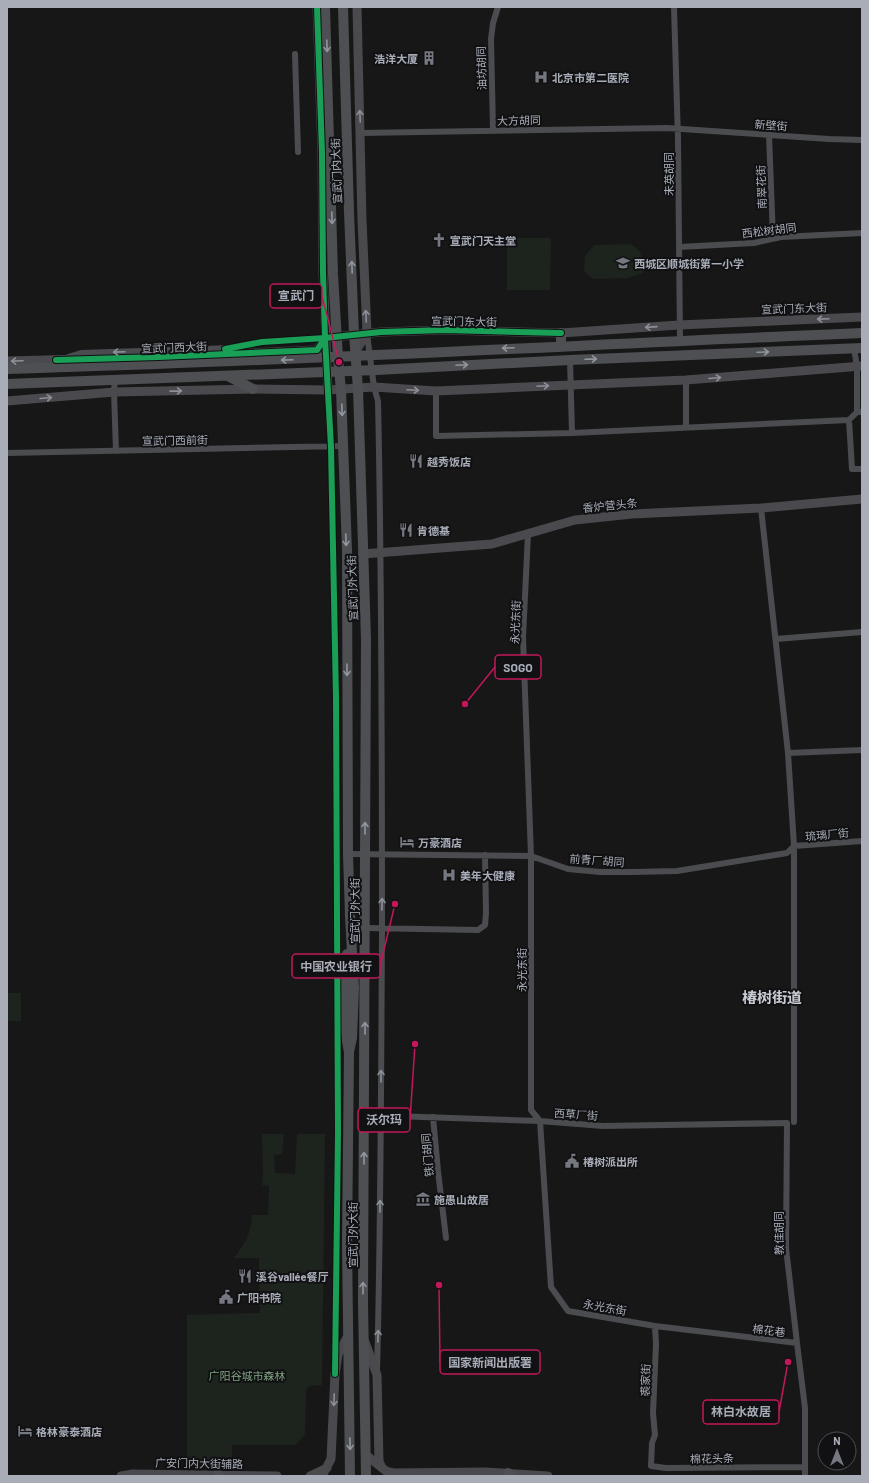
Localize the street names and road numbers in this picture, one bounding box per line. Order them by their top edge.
street label: 油坊胡同 [474,46,488,90]
street label: 大方胡同 [497,113,541,127]
street label: 新壁街 [754,117,788,133]
street label: 宣武门内大街 [328,138,344,204]
street label: 未英胡同 [662,152,675,196]
street label: 南翠花街 [754,165,768,209]
street label: 西松树胡同 [741,220,797,240]
street label: 宣武门东大街 [761,300,827,316]
street label: 宣武门东大街 [431,314,497,328]
street label: 宣武门西大街 [141,339,207,355]
street label: 宣武门西前街 [142,433,208,447]
street label: 香炉营头条 [582,496,638,514]
street label: 宣武门外大街 [344,555,360,621]
street label: 永光东街 [508,600,522,644]
street label: 琉璃厂街 [805,826,849,842]
street label: 前青厂胡同 [569,852,625,868]
street label: 宣武门外大街 [348,878,361,944]
street label: 永光东街 [515,948,528,992]
street label: 西草厂街 [554,1106,598,1122]
street label: 铁门胡同 [419,1133,435,1177]
street label: 宣武门外大街 [346,1202,359,1268]
street label: 教佳胡同 [772,1211,785,1255]
street label: 永光东街 [582,1297,628,1317]
street label: 棉花巷 [752,1322,786,1338]
street label: 裘家街 [638,1363,652,1397]
street label: 棉花头条 [690,1451,734,1465]
street label: 广安门内大街辅路 [155,1456,243,1470]

